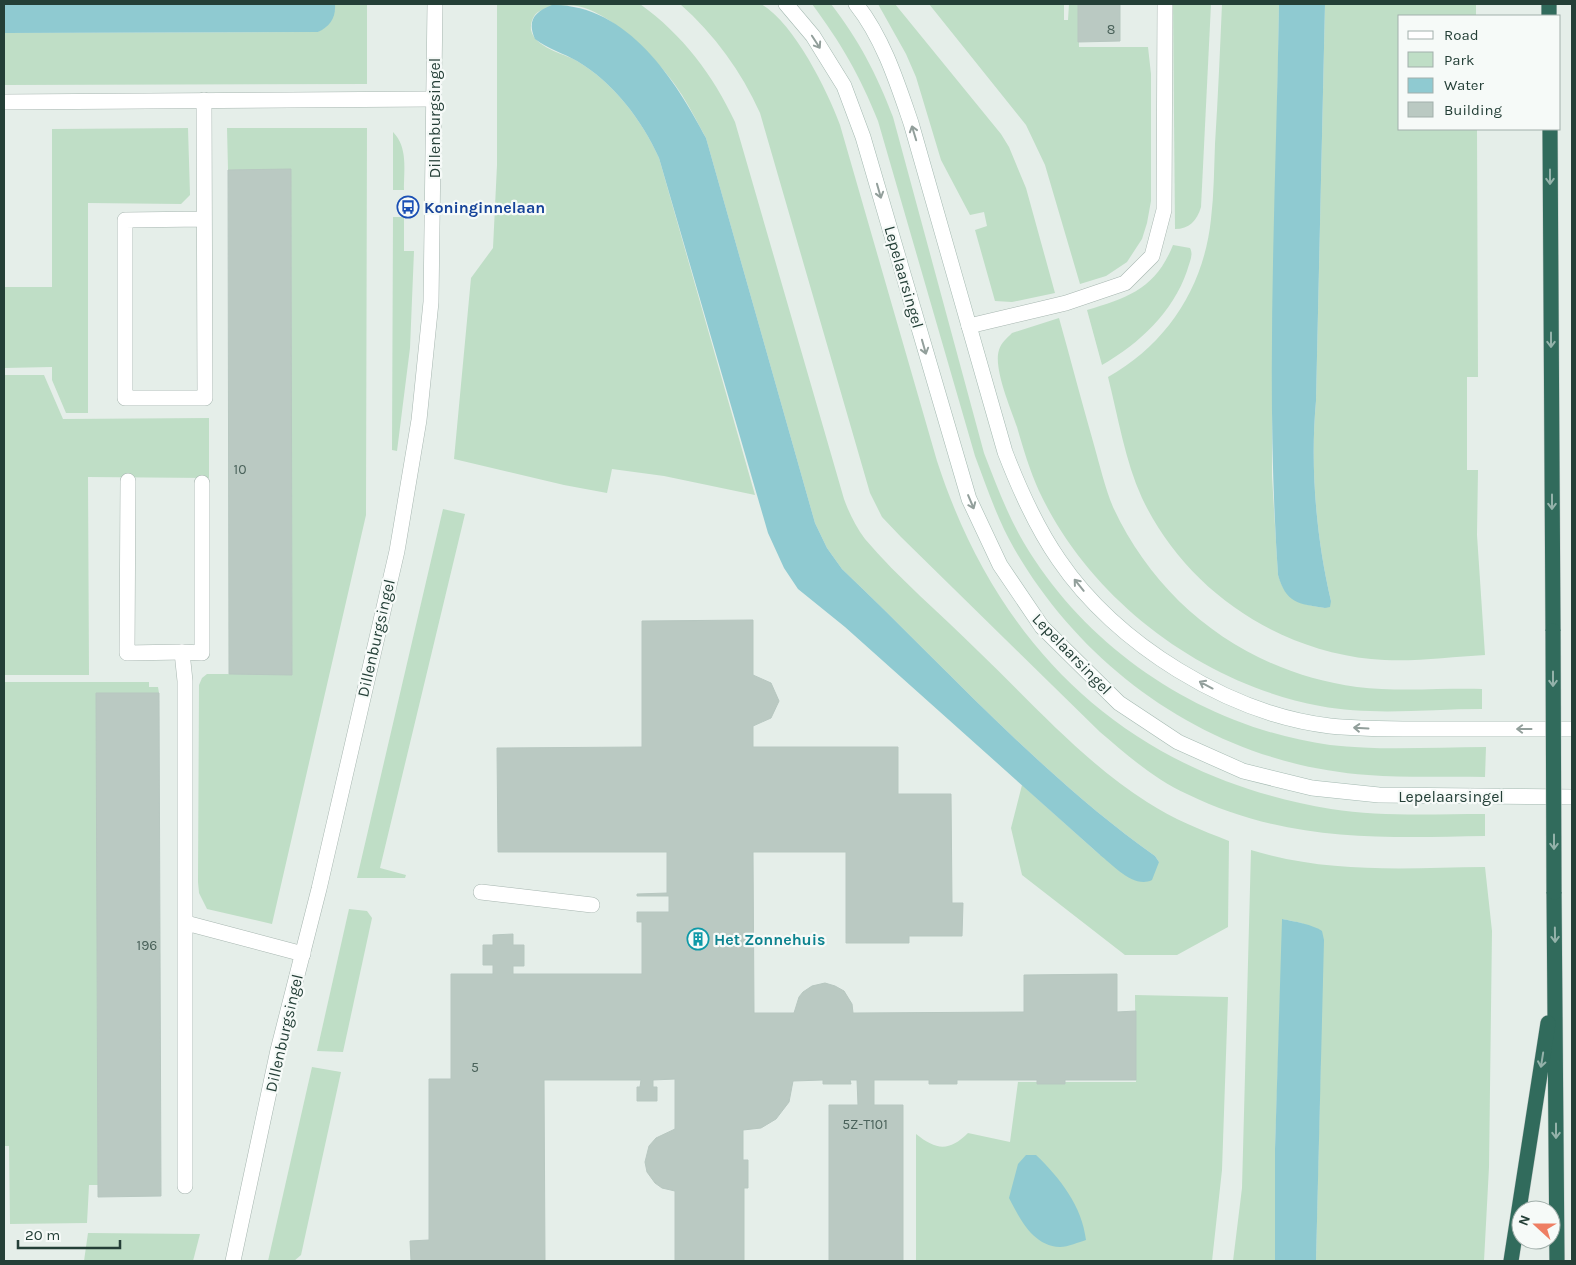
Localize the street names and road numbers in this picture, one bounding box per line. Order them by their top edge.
street label: Dillenburgsingel [425,58,444,178]
street label: Lepelaarsingel [880,224,928,330]
street label: Dillenburgsingel [353,577,399,699]
street label: Lepelaarsingel [1028,609,1116,699]
street label: Lepelaarsingel [1398,787,1504,806]
street label: Dillenburgsingel [261,972,307,1094]

